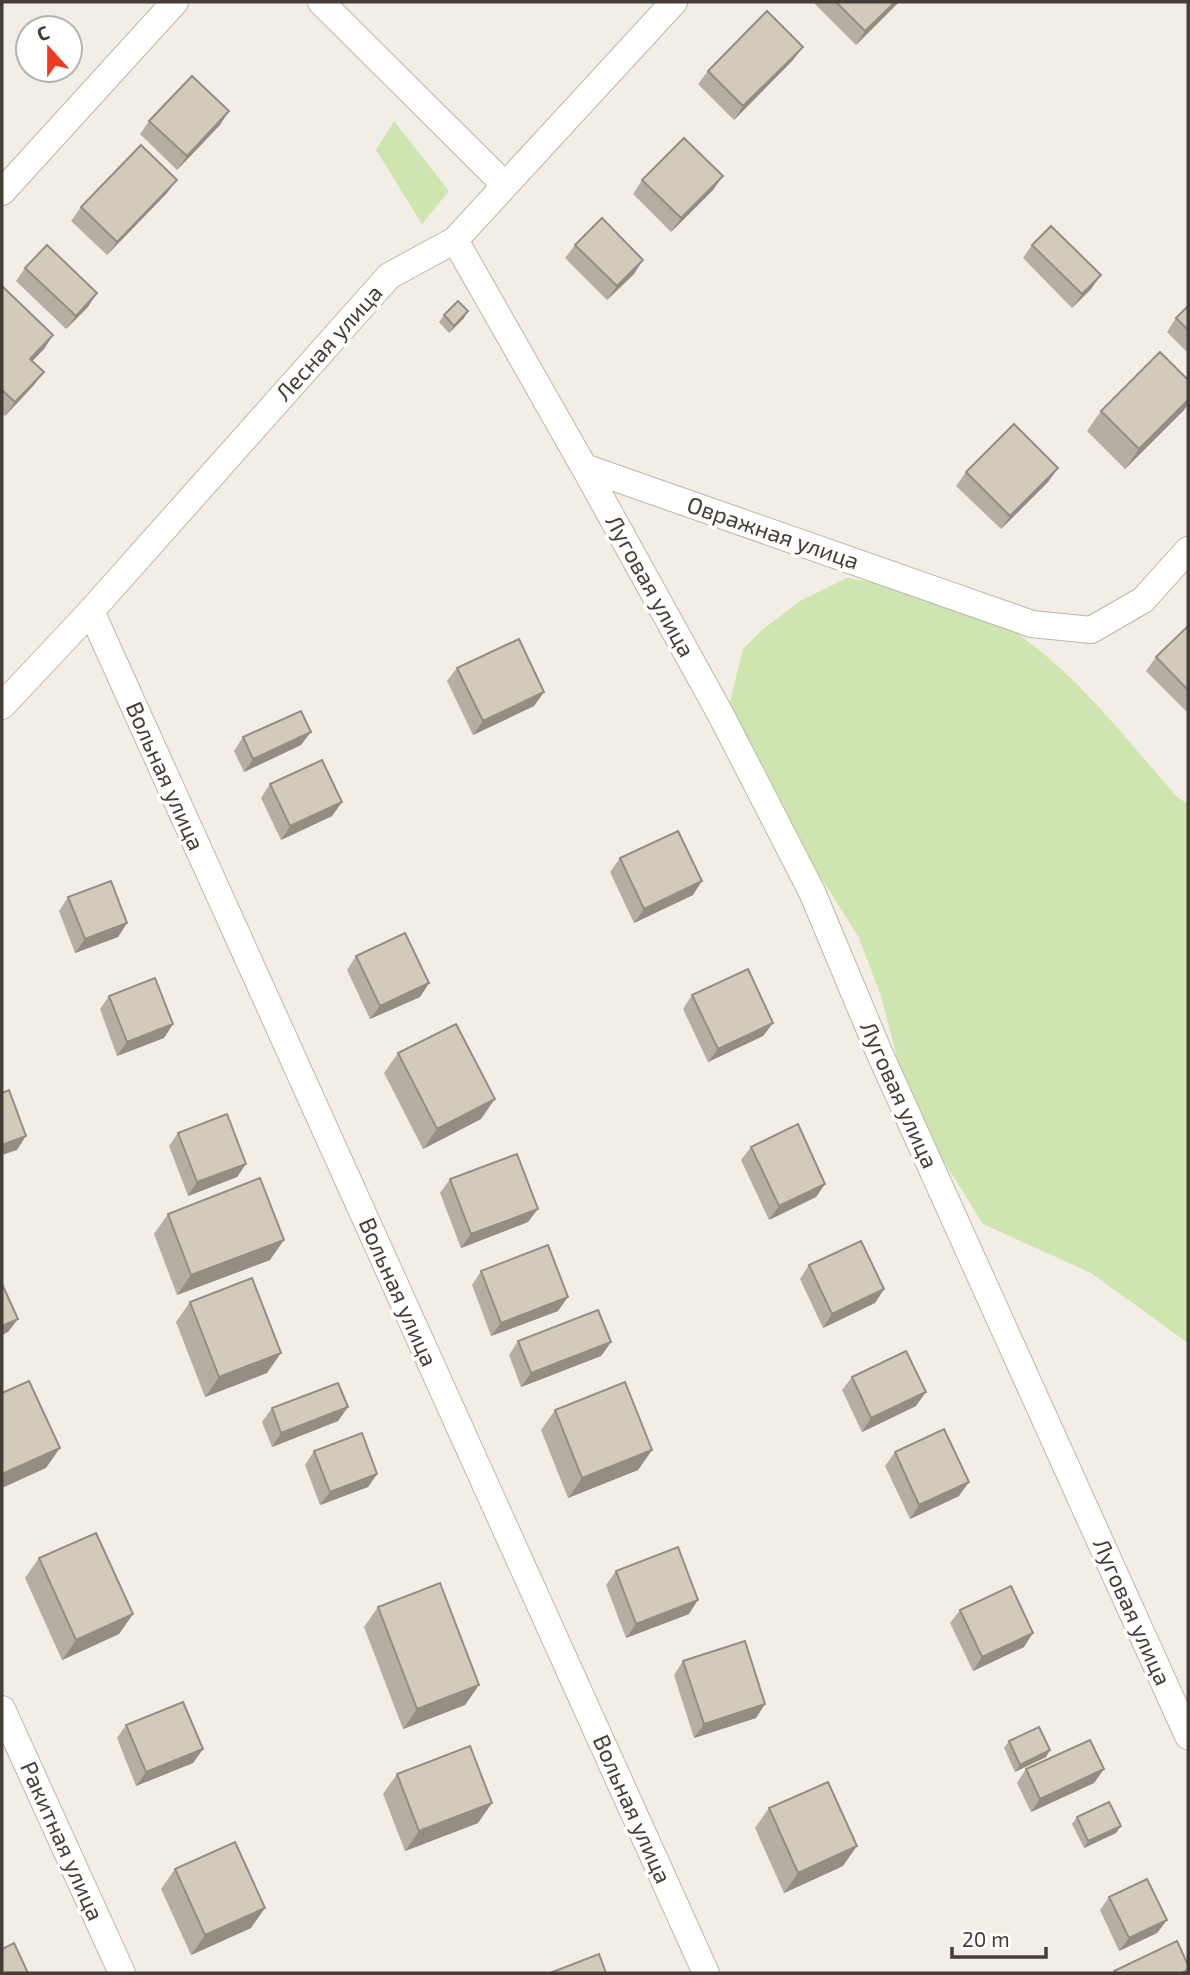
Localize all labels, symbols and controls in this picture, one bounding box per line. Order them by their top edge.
north arrow [14,14,84,84]
text: С [33,20,52,45]
street label: Лесная улица [269,278,388,407]
street label: Овражная улица [683,489,863,576]
street label: Луговая улица [599,510,701,662]
street label: Вольная улица [120,697,211,855]
street label: Луговая улица [854,1017,945,1173]
street label: Вольная улица [353,1213,444,1371]
street label: Луговая улица [1087,1534,1178,1690]
street label: Вольная улица [587,1730,678,1888]
street label: Ракитная улица [14,1757,111,1925]
scale bar [952,1916,1046,1960]
text: 20 m [962,1926,1010,1951]

